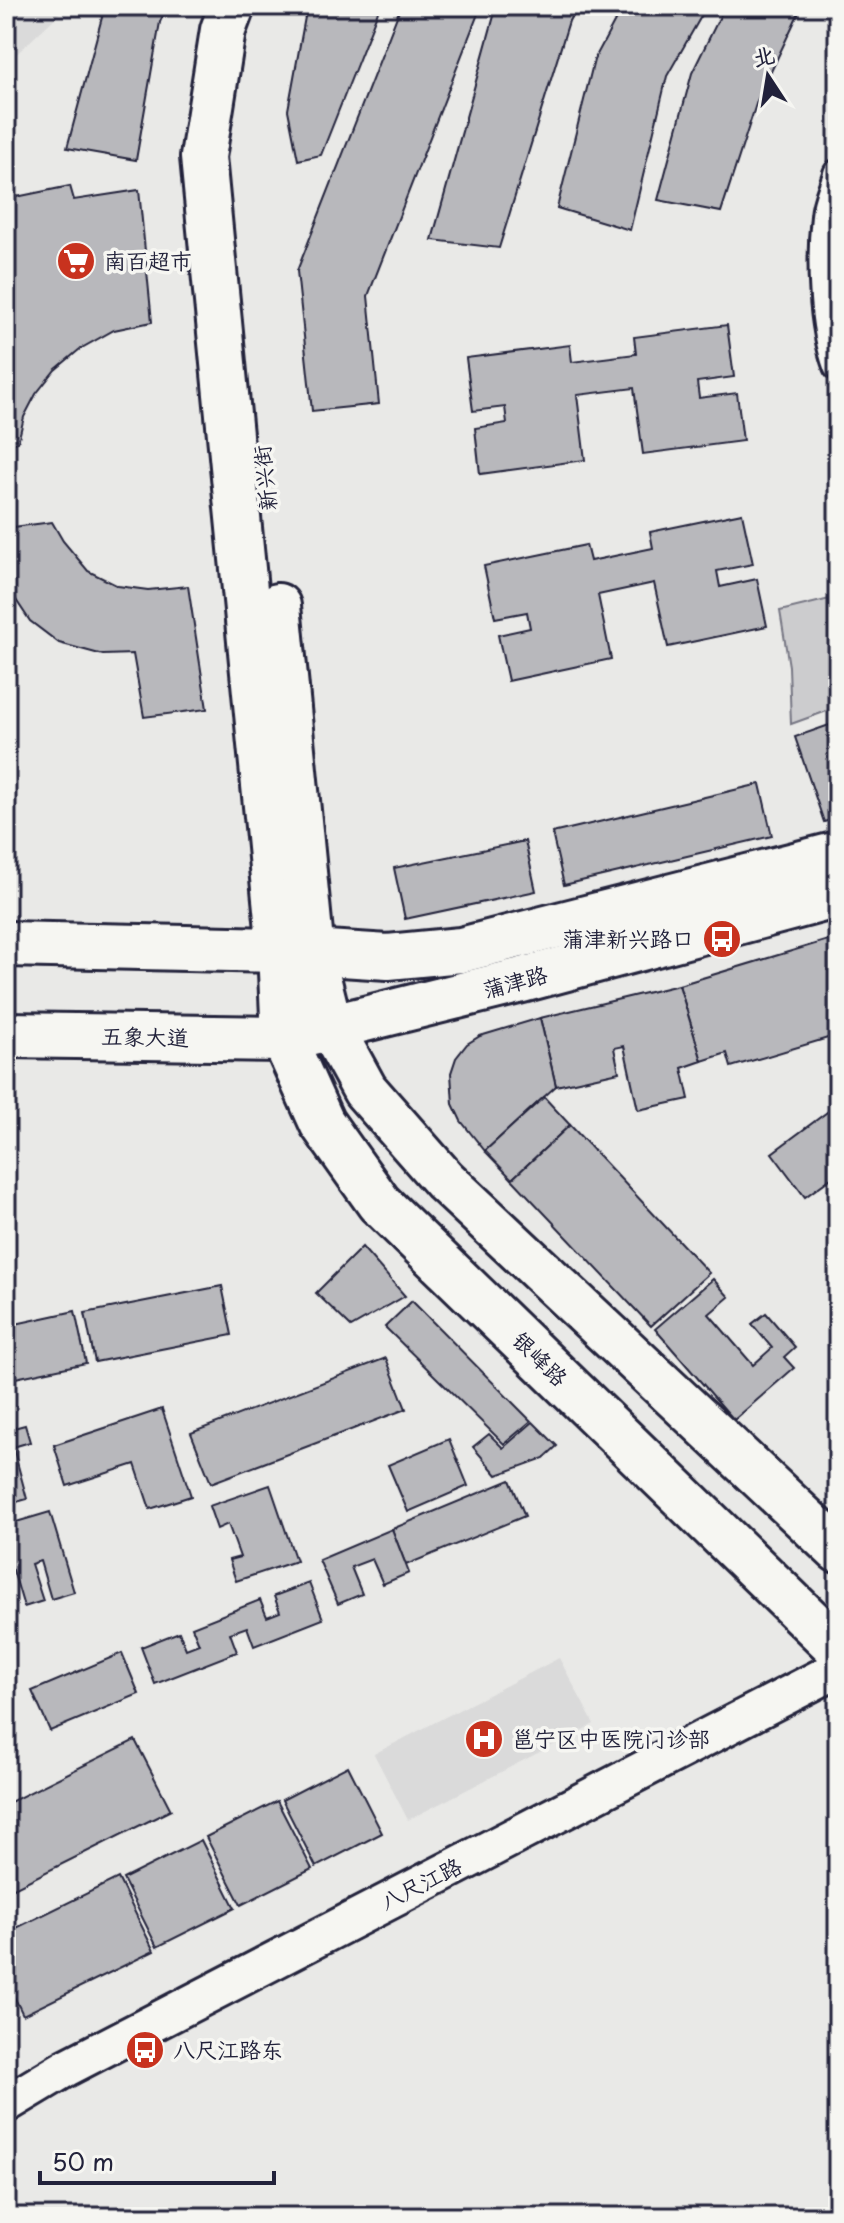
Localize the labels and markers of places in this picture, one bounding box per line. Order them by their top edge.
supermarket icon: 南百超市 [55,240,97,282]
place label: 南百超市 [104,243,192,276]
bus stop icon: 蒲津新兴路口 [701,918,743,960]
place label: 蒲津新兴路口 [562,921,694,954]
hospital icon: 邕宁区中医院门诊部 [463,1718,505,1760]
place label: 邕宁区中医院门诊部 [512,1721,710,1754]
bus stop icon: 八尺江路东 [124,2029,166,2071]
place label: 八尺江路东 [173,2032,283,2065]

